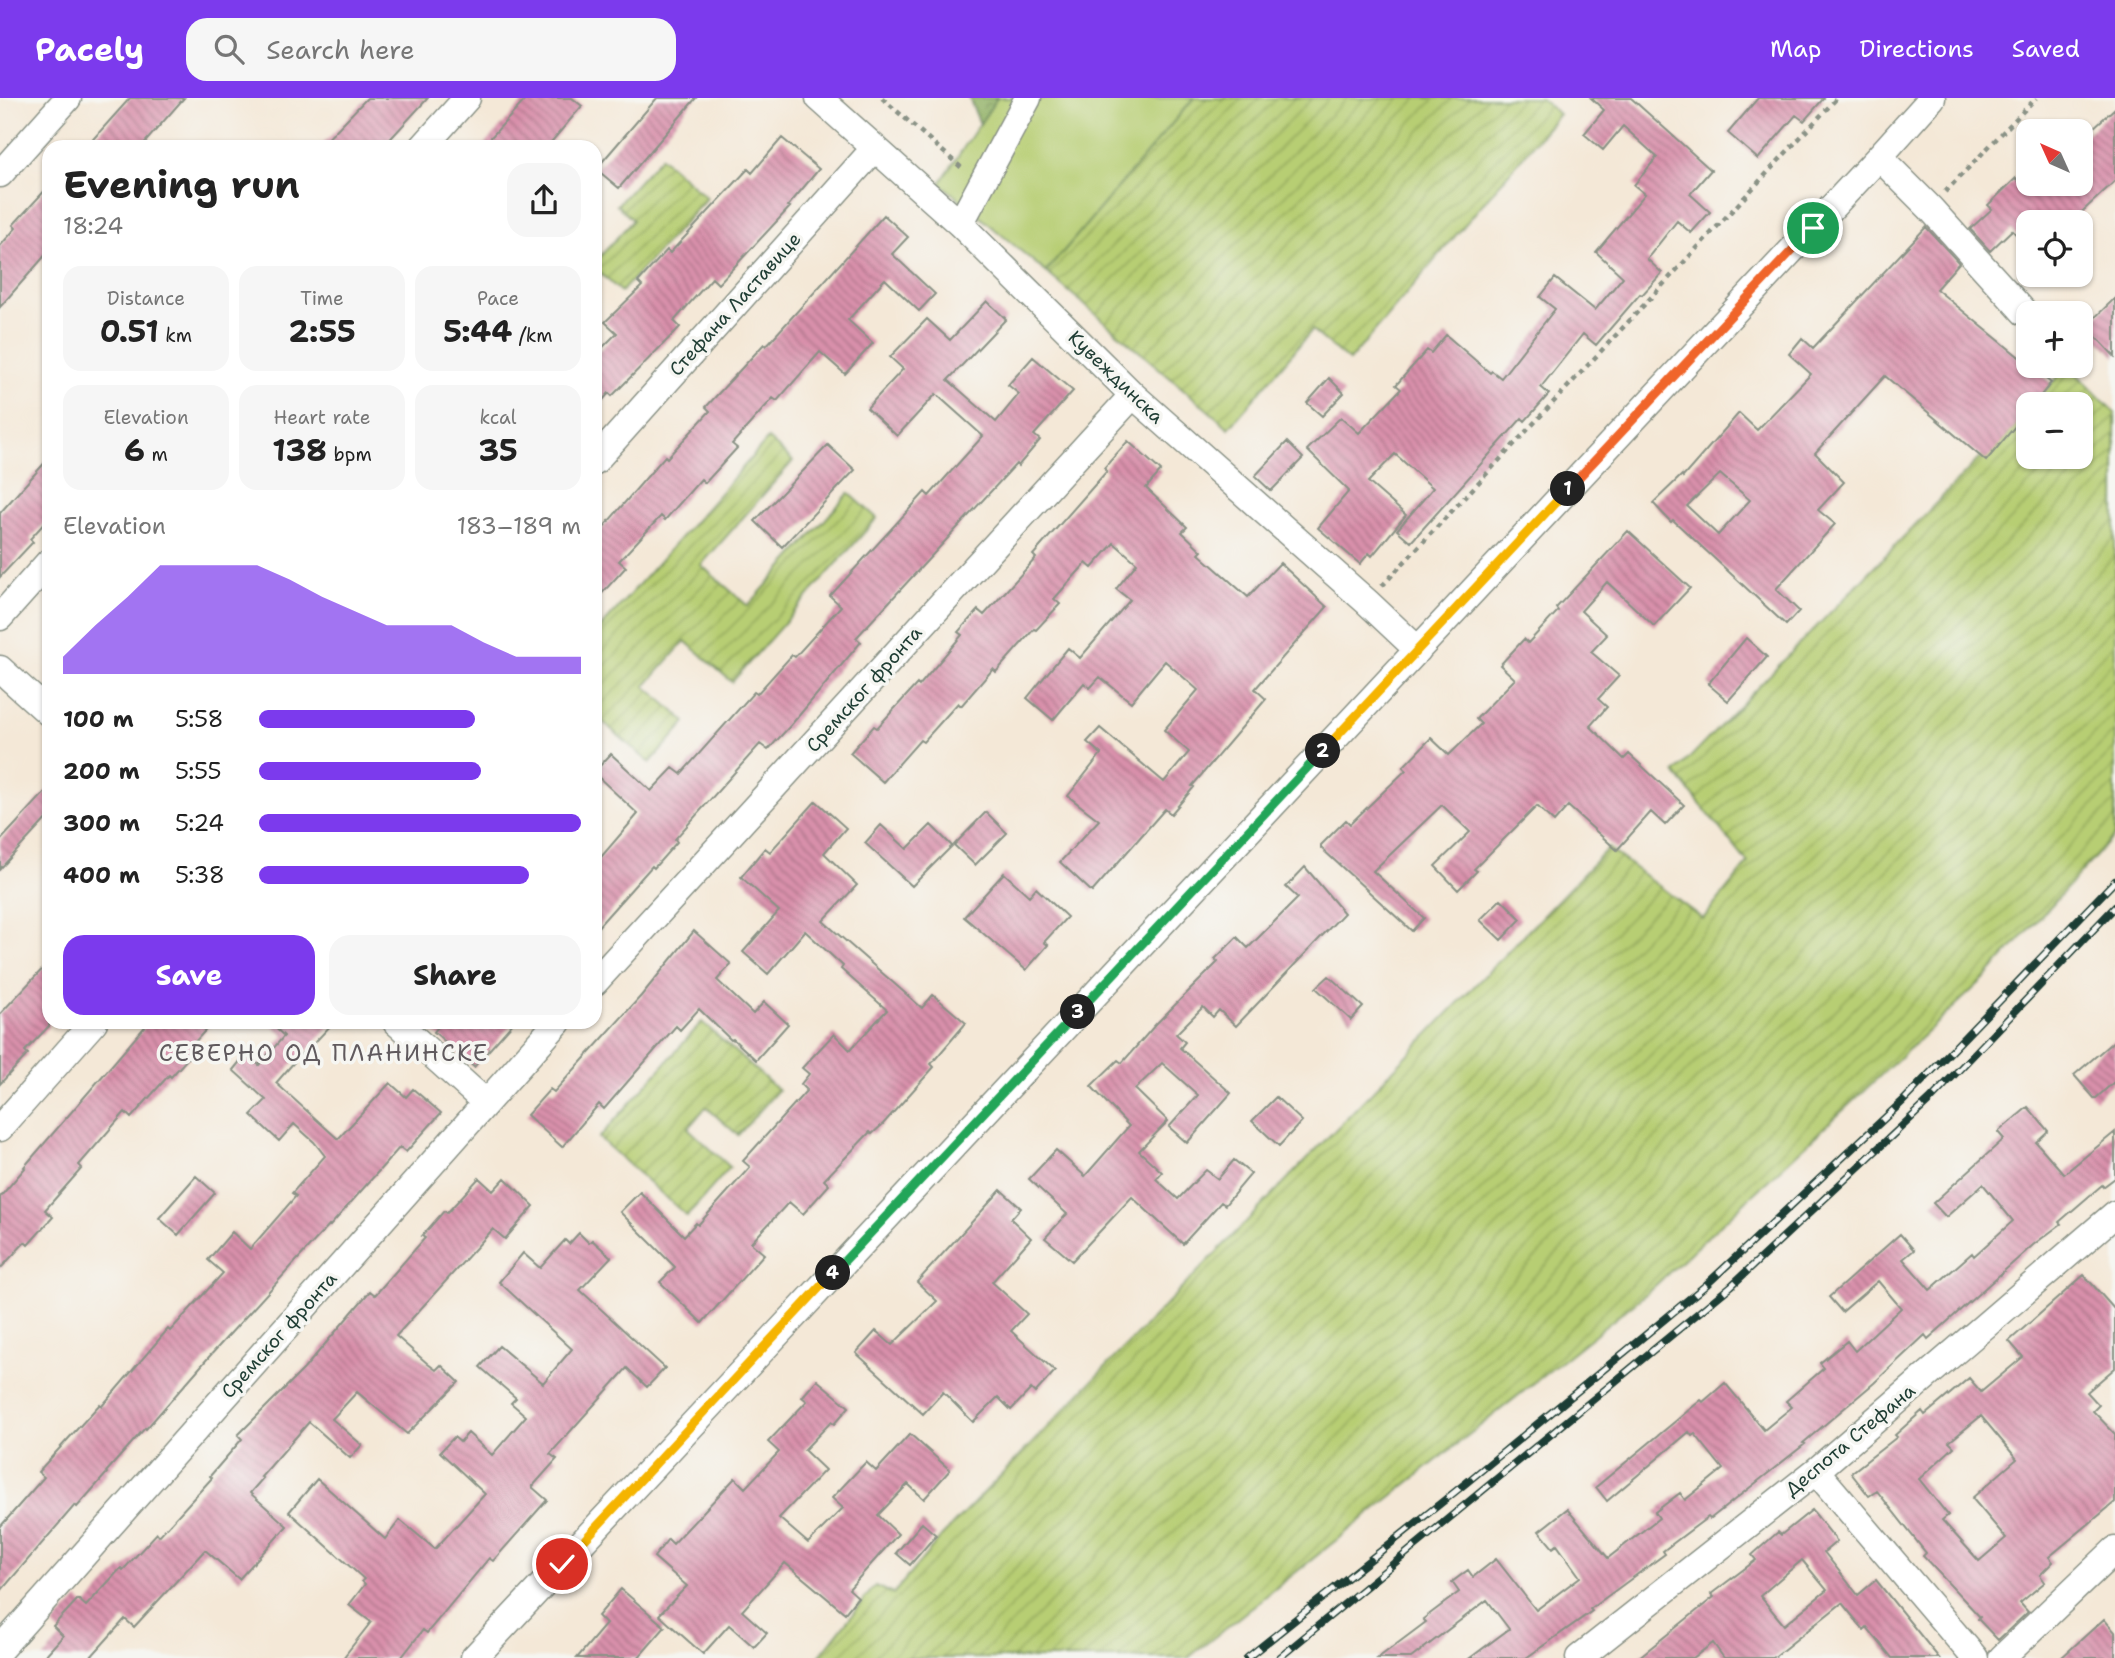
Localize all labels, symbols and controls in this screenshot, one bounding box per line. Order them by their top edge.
search box [186,18,676,81]
text: Pacely [35,27,144,72]
icon: search [210,30,248,68]
text: Search here [266,32,415,67]
text: Map [1770,33,1821,65]
text: Directions [1859,33,1974,65]
text: Saved [2012,33,2080,65]
north arrow [2016,119,2093,196]
map controls [2016,119,2093,469]
text: Evening run [63,159,300,210]
button: share [507,163,581,237]
pin [1783,198,1843,258]
icon: arrive [1794,209,1832,247]
button: locate [2016,210,2093,287]
text: 18:24 [63,211,123,241]
street label: Стефана Ластавице [664,227,806,381]
text: Distance [107,286,185,311]
text: Time [300,286,344,311]
text: Pace [477,286,519,311]
button: + [2016,301,2093,378]
text: 0.51 [100,311,159,352]
text: 2:55 [288,311,356,352]
text: 5:44 [443,311,512,352]
text: km [159,323,192,348]
text: /km [512,323,553,348]
street label: Кувеждинска [1063,325,1169,429]
button: − [2016,392,2093,469]
text: Elevation [103,405,189,430]
text: Heart rate [274,405,370,430]
text: kcal [480,405,516,430]
text: 6 [124,430,145,471]
text: 138 [272,430,327,471]
text: 35 [478,430,518,471]
text: m [145,442,168,467]
text: bpm [327,442,372,467]
pin: 1 [1550,472,1586,506]
text: 1 [1563,476,1572,501]
text: Elevation [63,511,166,541]
text: 183–189 m [457,511,581,541]
street label: Сремског фронта [801,620,927,757]
text: 100 m [63,704,134,734]
text: 5:58 [175,704,224,734]
pin: 2 [1306,734,1340,768]
text: 2 [1316,738,1329,763]
text: 200 m [63,756,140,786]
text: 5:55 [175,756,221,786]
text: 300 m [63,808,140,838]
text: 5:24 [175,808,224,838]
text: 400 m [63,860,140,890]
text: 5:38 [175,860,225,890]
button: Save [63,935,315,1015]
button: Share [329,935,581,1015]
pin: 3 [1060,995,1096,1030]
text: 3 [1071,999,1084,1024]
district label: СЕВЕРНО ОД ПЛАНИНСКЕ [159,1038,489,1068]
pin: 4 [816,1256,850,1290]
text: 4 [826,1260,839,1285]
street label: Сремског фронта [216,1266,342,1403]
street label: Деспота Стефана [1780,1378,1921,1502]
pin [532,1534,592,1594]
icon: check [543,1545,581,1583]

